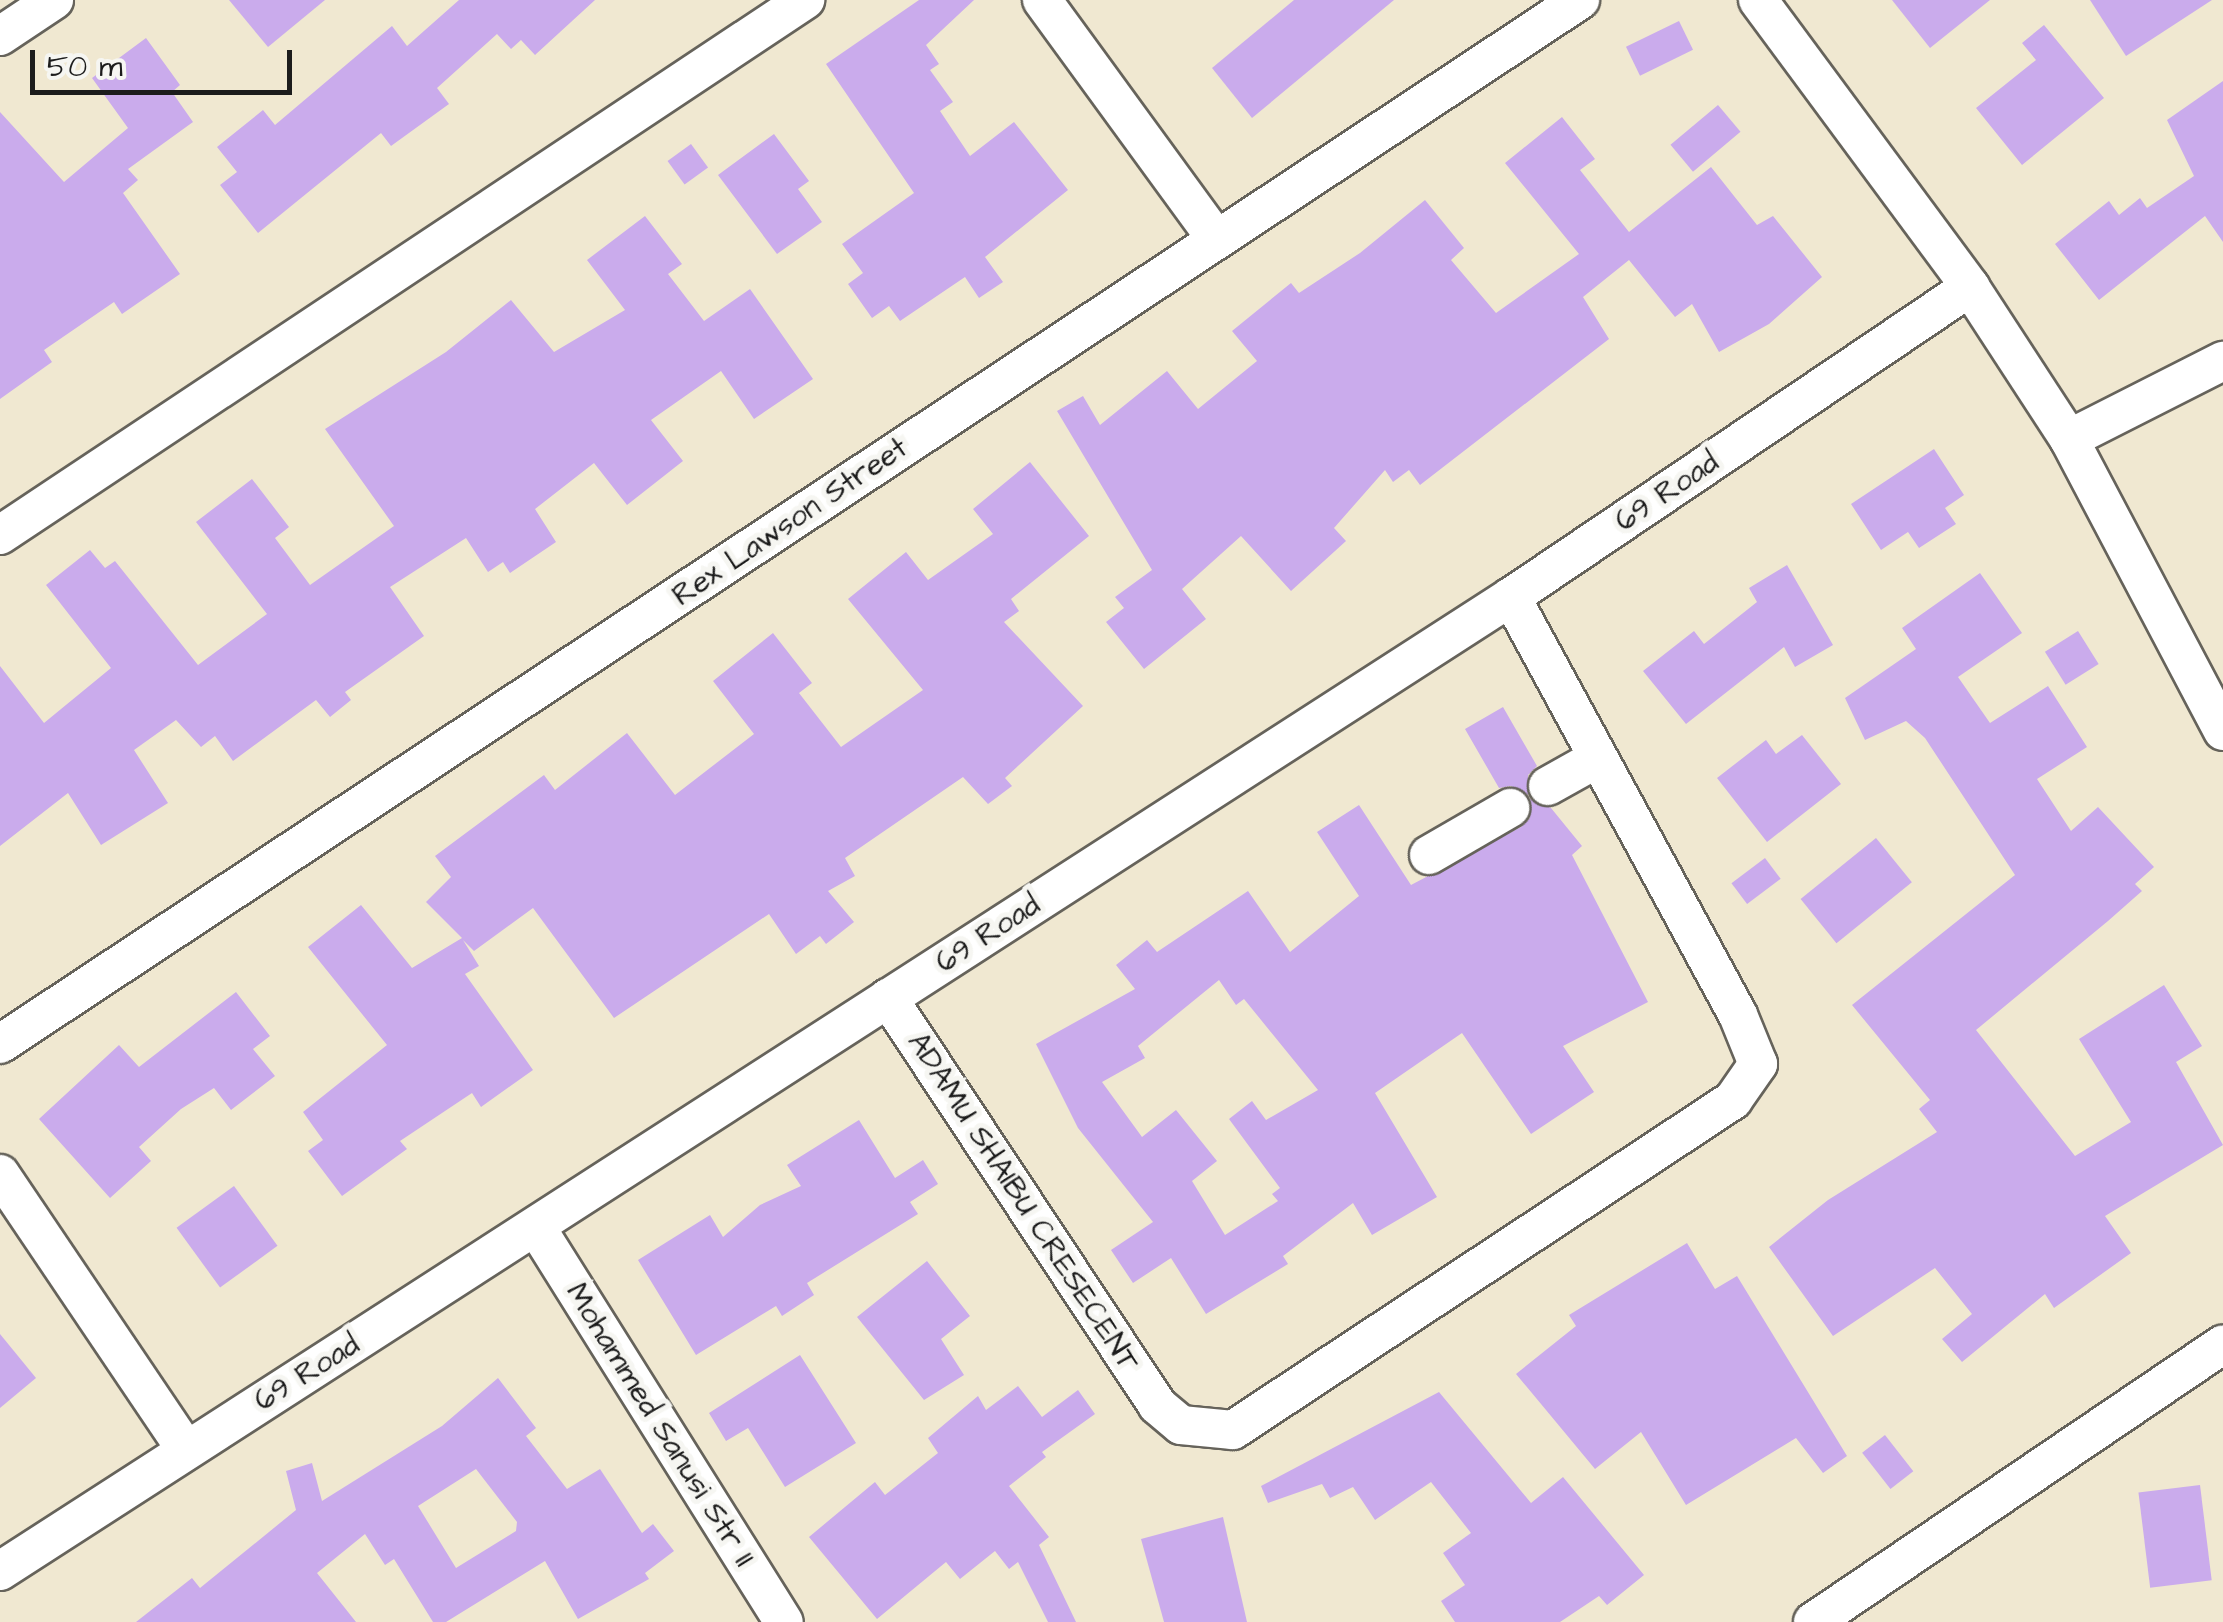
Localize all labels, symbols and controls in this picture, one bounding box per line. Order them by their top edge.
scale bar [35,30,298,92]
text: 50 m [47,46,123,88]
street label: Rex Lawson Street [666,430,914,614]
street label: 69 Road [1609,444,1725,540]
street label: 69 Road [929,887,1047,981]
street label: ADAMU SHAIBU CRESECENT [900,1026,1146,1378]
street label: Mohammed Sanusi Str II [558,1277,762,1573]
street label: 69 Road [248,1327,366,1419]

